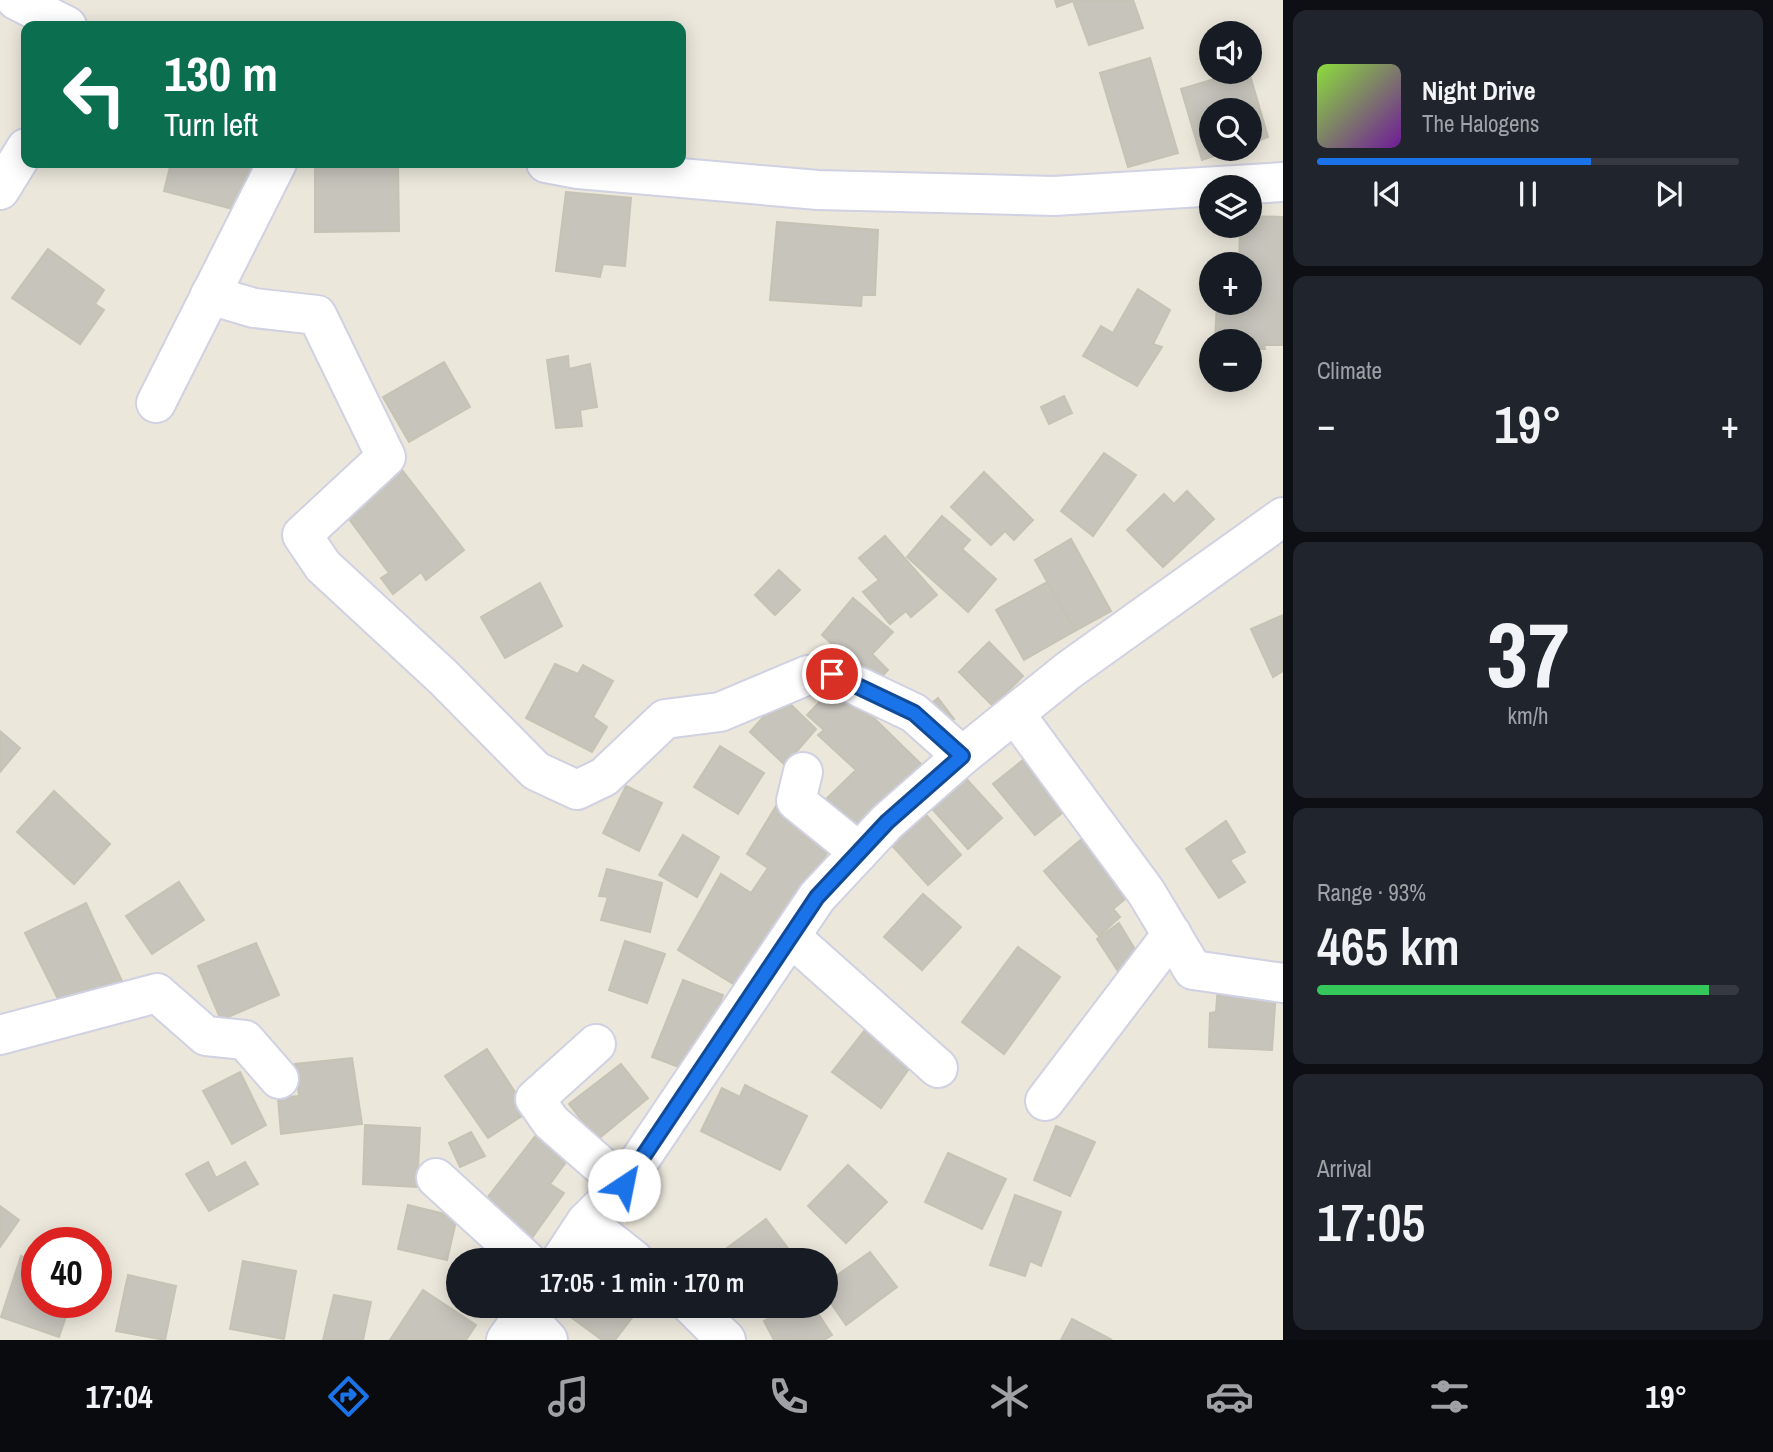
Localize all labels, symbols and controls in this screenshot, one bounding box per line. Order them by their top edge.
map controls [1199,21,1262,392]
button: sound [1199,21,1262,84]
text: 130 m [164,40,278,106]
icon: left [49,49,140,140]
text: Night Drive [1422,73,1536,108]
button: search [1199,98,1262,161]
text: Turn left [164,103,258,146]
text: The Halogens [1422,108,1539,139]
button: layers [1199,175,1262,238]
icon: previous [1368,175,1406,213]
icon: pause [1509,175,1547,213]
icon: next [1650,175,1688,213]
button: + [1199,252,1262,315]
button: − [1199,329,1262,392]
text: Climate [1317,355,1382,386]
text: 19° [1494,389,1562,459]
text: − [1317,399,1335,450]
text: + [1721,399,1739,450]
text: 37 [1487,593,1570,715]
pin [802,644,862,704]
icon: arrive [813,655,851,693]
text: km/h [1508,700,1548,731]
text: Range · 93% [1317,877,1426,908]
text: 465 km [1317,911,1460,981]
position arrow [587,1148,661,1222]
text: Arrival [1317,1153,1372,1184]
text: 17:05 [1317,1187,1425,1257]
speed limit sign: 40 [21,1227,112,1318]
text: 17:05 · 1 min · 170 m [540,1265,744,1300]
icon: directions [324,1372,373,1421]
icon: music [544,1372,593,1421]
icon: phone [764,1372,813,1421]
icon: climate [985,1372,1034,1421]
icon: car [1205,1372,1254,1421]
icon: filters [1425,1372,1474,1421]
text: 17:04 [86,1375,153,1418]
text: 19° [1645,1375,1687,1418]

